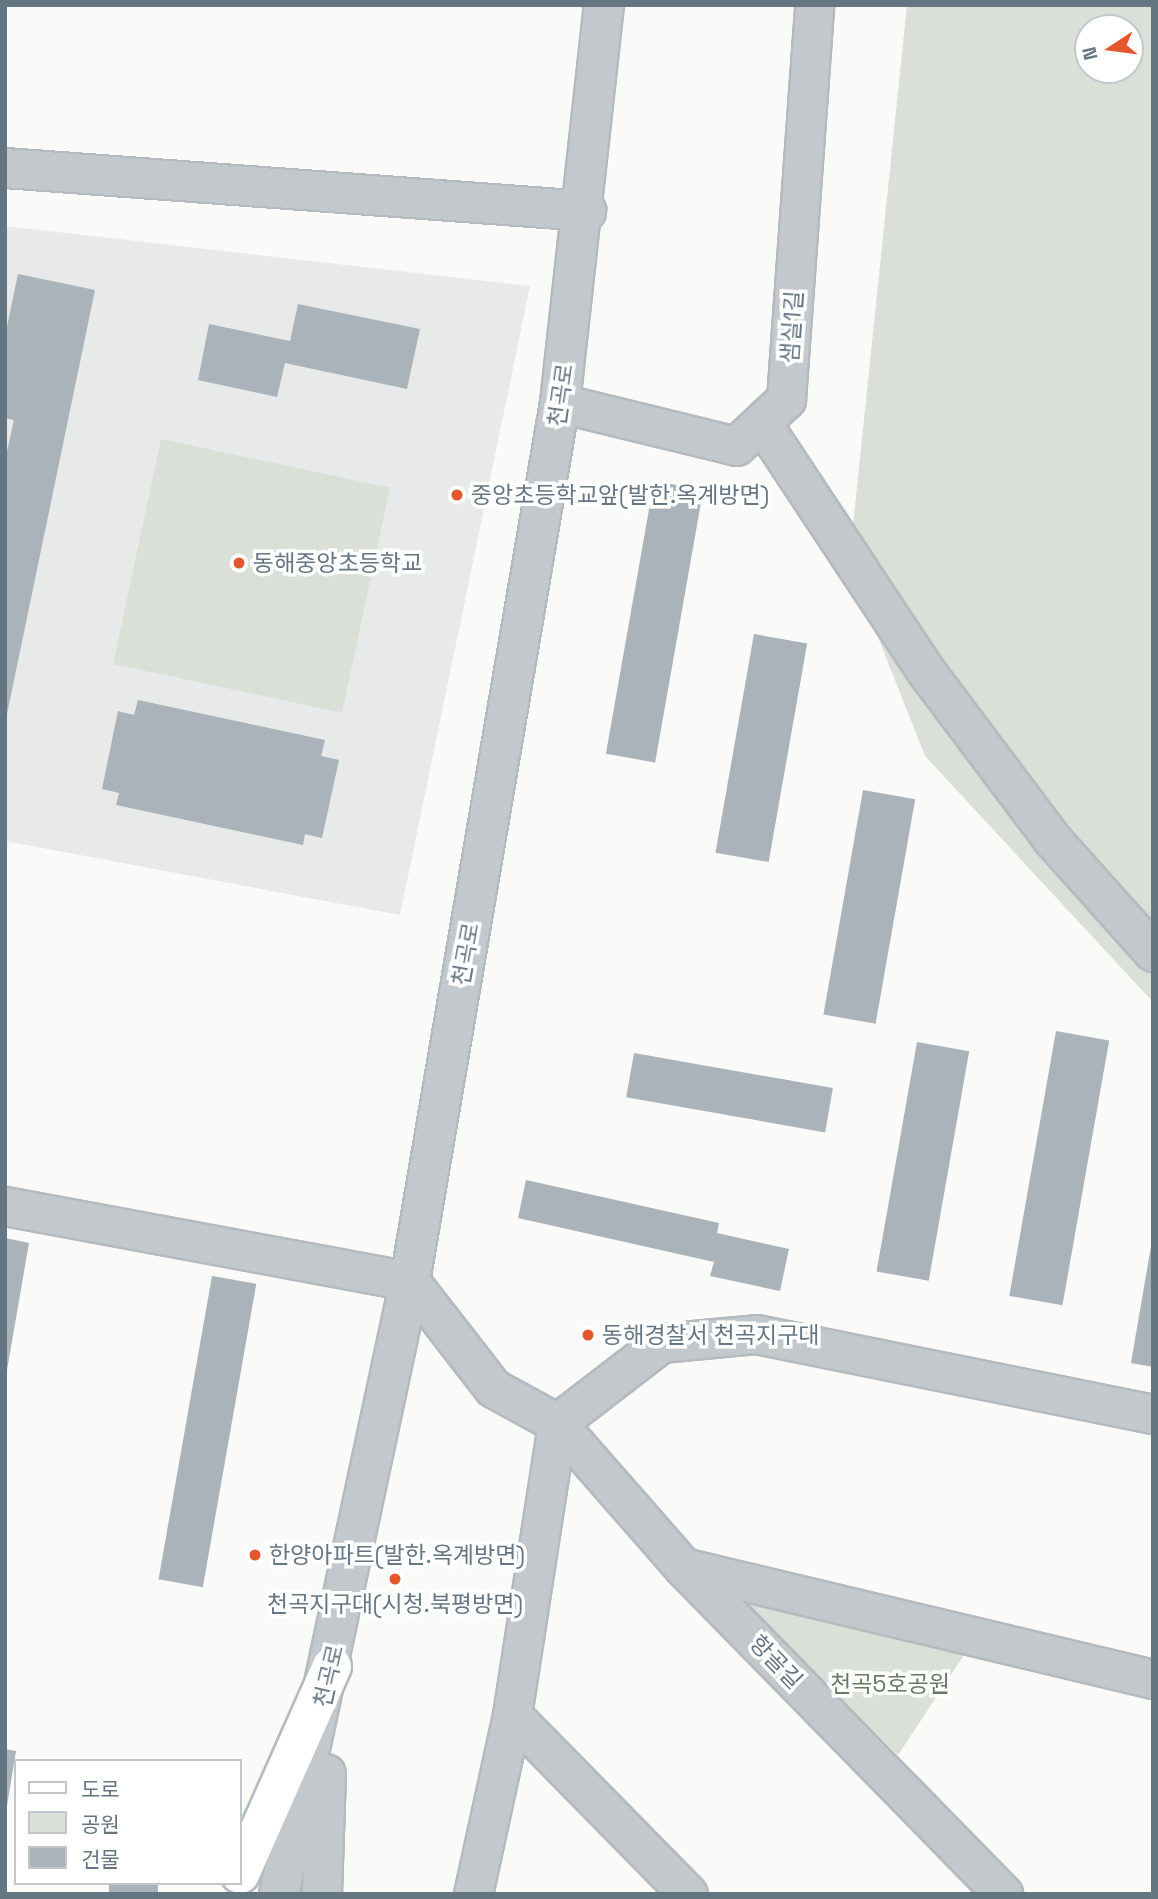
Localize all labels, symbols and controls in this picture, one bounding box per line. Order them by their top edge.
north arrow [1074,14,1144,84]
text: N [1076,44,1104,62]
street label: 샘실1길 [776,290,808,364]
street label: 천곡로 [543,362,579,428]
place label: 중앙초등학교앞(발한.옥계방면) [471,481,769,509]
marker: 중앙초등학교앞(발한.옥계방면) [449,487,465,503]
place label: 동해중앙초등학교 [253,549,422,577]
marker: 동해중앙초등학교 [231,555,247,571]
street label: 천곡로 [447,920,485,988]
place label: 동해경찰서 천곡지구대 [602,1321,820,1349]
marker: 동해경찰서 천곡지구대 [580,1327,596,1343]
place label: 한양아파트(발한.옥계방면) [269,1541,525,1569]
marker: 한양아파트(발한.옥계방면) [247,1547,263,1563]
marker: 천곡지구대(시청.북평방면) [387,1571,403,1587]
place label: 천곡지구대(시청.북평방면) [267,1590,523,1618]
street label: 항골길 [744,1630,808,1694]
street label: 천곡로 [308,1642,350,1710]
park label: 천곡5호공원 [830,1670,950,1698]
legend [14,1759,242,1885]
text: 도로 [81,1776,120,1803]
text: 공원 [81,1811,120,1838]
text: 건물 [81,1846,120,1873]

